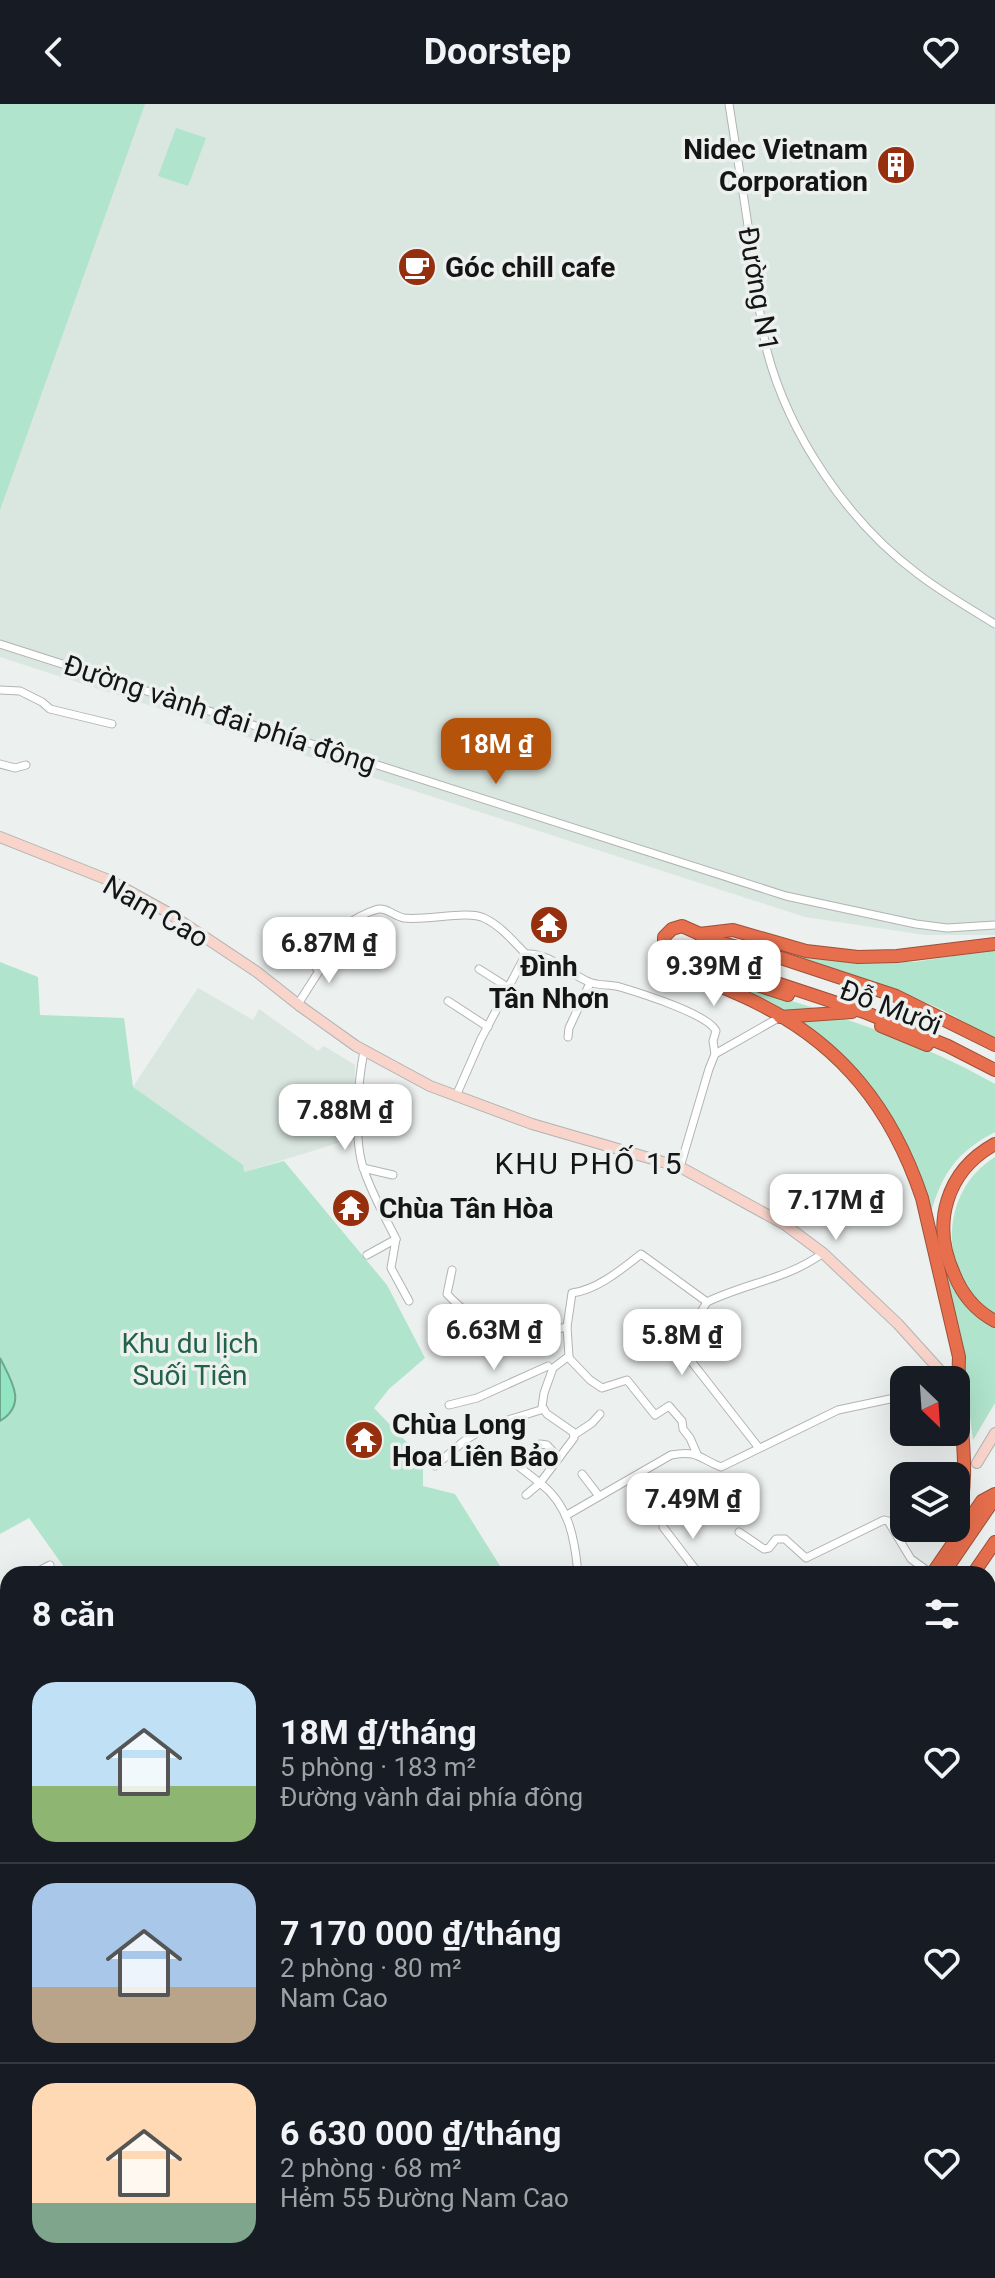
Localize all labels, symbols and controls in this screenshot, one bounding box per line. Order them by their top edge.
icon: back [32,30,76,74]
icon: heart [919,30,963,74]
text: Doorstep [424,31,571,73]
place label: Nidec Vietnam Corporation [683,133,868,198]
building icon: Nidec Vietnam Corporation [875,144,917,186]
street label: Đường N1 [731,224,786,354]
cafe icon: Góc chill cafe [396,246,438,288]
place label: Góc chill cafe [445,251,615,284]
street label: Đường vành đai phía đông [59,648,380,781]
pin: 18M ₫ [440,718,552,786]
text: 18M ₫ [459,729,533,759]
street label: Nam Cao [97,868,214,955]
temple icon: Đình Tân Nhơn [528,904,570,946]
pin: 6.87M ₫ [255,917,403,985]
text: 6.87M ₫ [281,928,377,958]
pin: 9.39M ₫ [640,940,788,1008]
place label: Đình Tân Nhơn [489,950,609,1015]
text: 9.39M ₫ [666,951,762,981]
street label: Đỗ Mười [835,973,946,1042]
pin: 7.88M ₫ [271,1084,419,1152]
text: 7.88M ₫ [297,1095,393,1125]
district label: KHU PHỐ 15 [494,1145,684,1181]
pin: 7.17M ₫ [762,1174,910,1242]
text: 7.17M ₫ [788,1185,884,1215]
temple icon: Chùa Tân Hòa [330,1187,372,1229]
place label: Chùa Tân Hòa [379,1192,553,1225]
pin: 6.63M ₫ [420,1304,568,1372]
pin: 5.8M ₫ [617,1309,747,1377]
text: 6.63M ₫ [446,1315,542,1345]
text: 5.8M ₫ [641,1320,723,1350]
park label: Khu du lịch Suối Tiên [121,1327,259,1392]
north arrow [890,1366,970,1446]
map controls [890,1366,970,1542]
place label: Chùa Long Hoa Liên Bảo [392,1408,559,1473]
temple icon: Chùa Long Hoa Liên Bảo [343,1419,385,1461]
button: layers [890,1462,970,1542]
pin: 7.49M ₫ [619,1473,767,1541]
text: 7.49M ₫ [645,1484,741,1514]
icon: filters [920,1592,964,1636]
text: 8 căn [32,1594,115,1634]
text: 18M ₫/tháng [280,1712,477,1752]
icon: home [96,1714,192,1810]
icon: heart [920,1740,964,1784]
text: 5 phòng · 183 m² [280,1752,476,1782]
text: Đường vành đai phía đông [280,1782,583,1812]
text: 7 170 000 ₫/tháng [280,1913,561,1953]
icon: home [96,1915,192,2011]
icon: heart [920,1941,964,1985]
text: 2 phòng · 80 m² [280,1953,461,1983]
text: Nam Cao [280,1983,388,2013]
text: 6 630 000 ₫/tháng [280,2113,561,2153]
icon: home [96,2115,192,2211]
icon: heart [920,2141,964,2185]
text: 2 phòng · 68 m² [280,2153,461,2183]
text: Hẻm 55 Đường Nam Cao [280,2183,569,2213]

